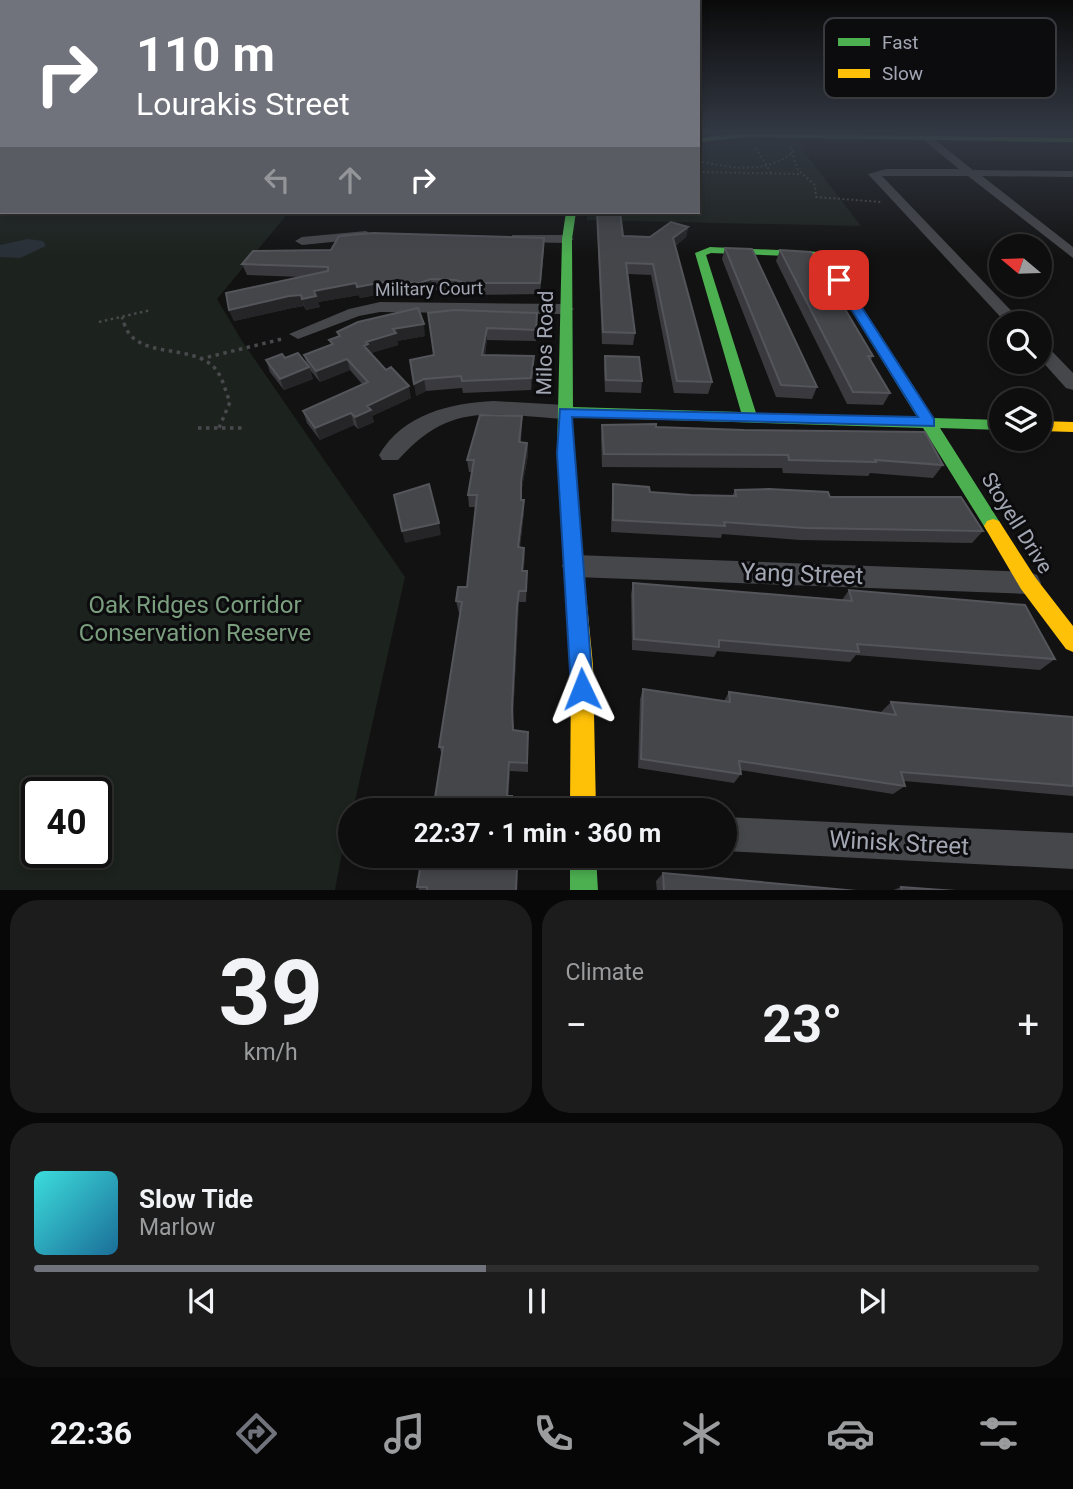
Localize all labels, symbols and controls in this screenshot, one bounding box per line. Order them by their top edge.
legend [824,18,1056,98]
text: 110 m [136,26,275,83]
icon: right [21,28,112,119]
text: Fast [882,31,919,54]
text: Slow [882,62,923,85]
text: Lourakis Street [136,85,350,123]
icon: left [258,161,296,199]
icon: ahead [331,161,369,199]
icon: right [404,161,442,199]
north arrow [989,234,1052,298]
map controls [989,234,1052,451]
pin [809,250,869,310]
icon: arrive [820,261,858,299]
street label: Military Court [375,277,483,300]
street label: Milos Road [532,290,558,396]
button: search [989,311,1052,374]
button: layers [989,388,1052,451]
street label: Stoyell Drive [976,468,1058,578]
street label: Yang Street [740,558,864,590]
park label: Oak Ridges Corridor Conservation Reserve [79,591,311,647]
position arrow [545,652,619,726]
speed limit sign: 40 [21,777,112,868]
text: 22:37 · 1 min · 360 m [414,818,661,848]
street label: Winisk Street [828,825,970,861]
text: 39 [219,940,323,1046]
text: Climate [566,959,644,986]
text: 23° [762,994,842,1055]
text: − [566,1003,587,1047]
text: + [1017,1003,1039,1047]
text: km/h [244,1039,298,1066]
text: Slow Tide [139,1184,253,1214]
text: Marlow [139,1214,215,1241]
icon: previous [183,1282,221,1320]
icon: pause [518,1282,556,1320]
icon: next [853,1282,891,1320]
icon: directions [232,1409,281,1458]
icon: music [380,1409,429,1458]
icon: phone [529,1409,578,1458]
icon: climate [677,1409,726,1458]
icon: car [826,1409,875,1458]
icon: filters [974,1409,1023,1458]
text: 22:36 [50,1414,132,1452]

